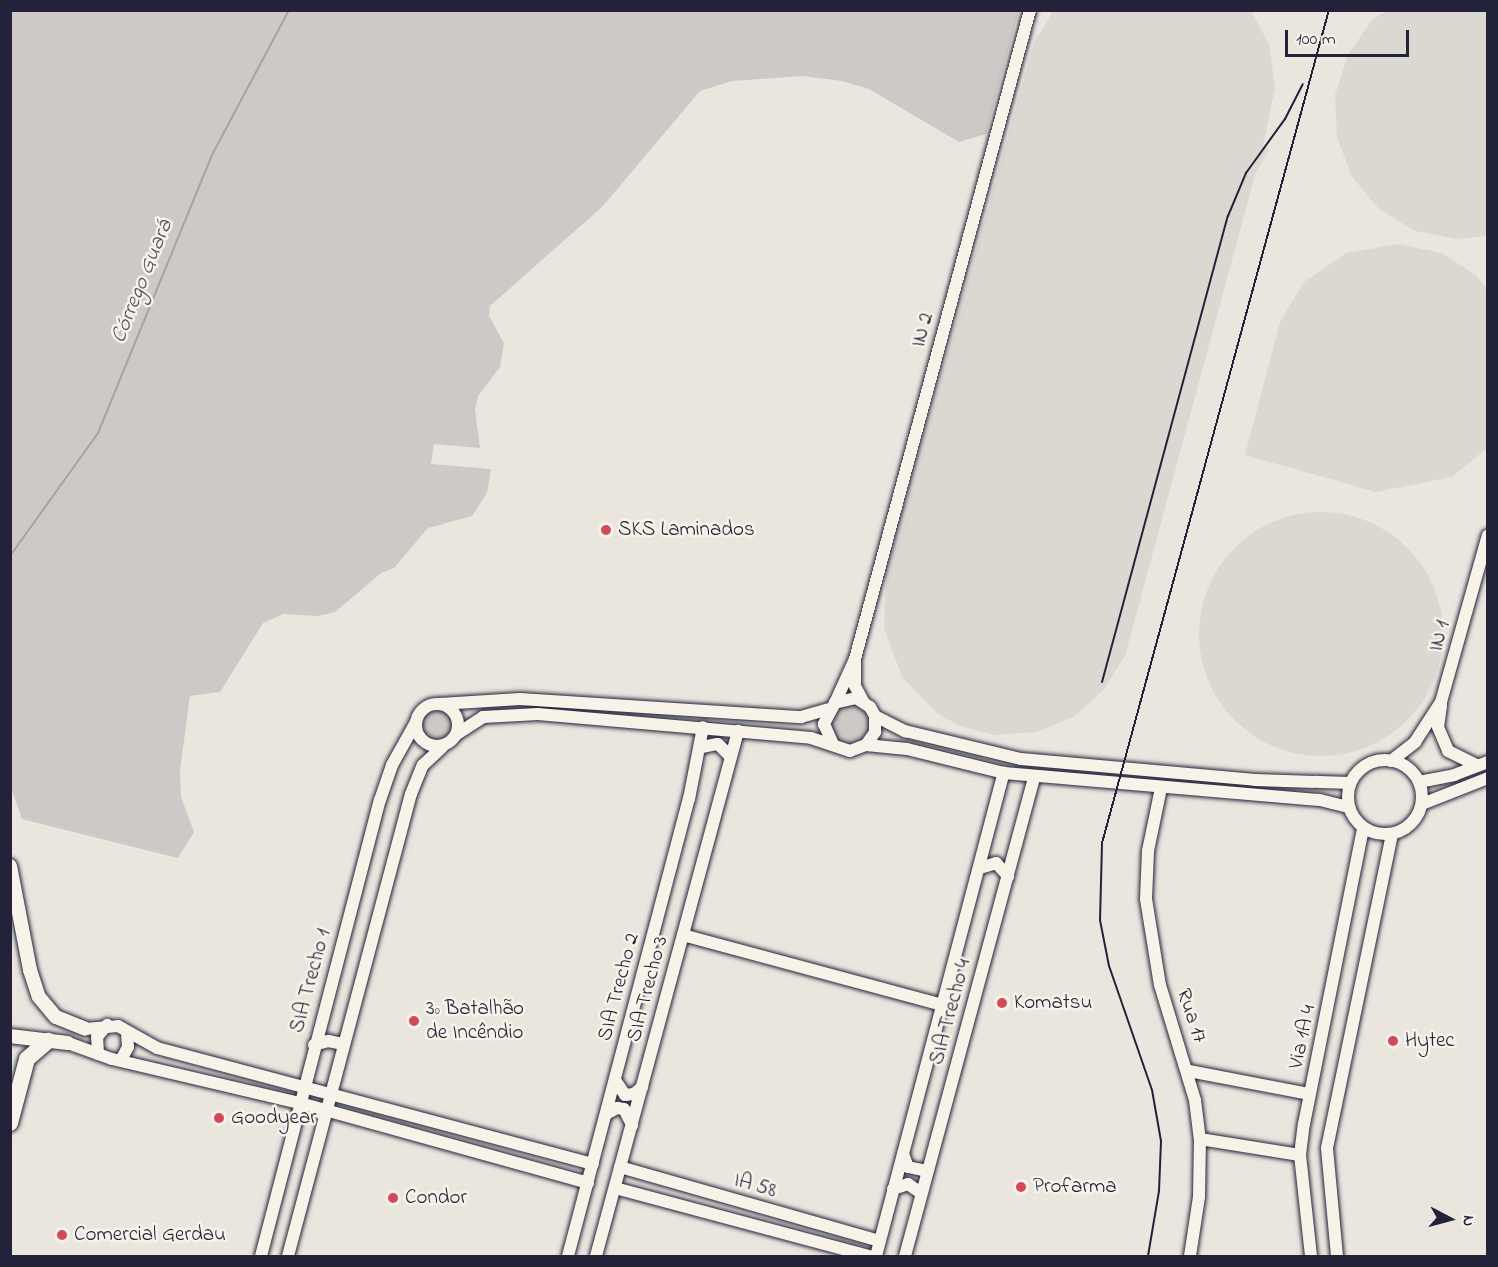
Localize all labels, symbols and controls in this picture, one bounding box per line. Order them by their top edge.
scale bar [1288,18,1412,56]
text: 100 m [1296,27,1336,53]
water label: Córrego Guará [106,217,180,347]
street label: IN 2 [906,310,940,350]
place label: SKS Laminados [618,517,755,543]
marker: SKS Laminados [599,523,613,537]
street label: IN 1 [1424,618,1456,654]
street label: SIA Trecho 1 [285,926,337,1036]
street label: SIA Trecho 2 [593,930,645,1044]
street label: SIA Trecho 3 [622,933,674,1045]
street label: SIA Trecho 4 [925,956,977,1068]
street label: Rua 17 [1170,986,1212,1046]
place label: Komatsu [1014,990,1092,1016]
place label: 3º Batalhão de Incêndio [426,996,524,1046]
marker: Komatsu [995,996,1009,1010]
street label: Via 1A 4 [1284,1003,1322,1071]
marker: 3º Batalhão de Incêndio [407,1014,421,1028]
place label: Hytec [1405,1028,1455,1054]
marker: Hytec [1386,1034,1400,1048]
place label: Goodyear [231,1105,317,1131]
marker: Goodyear [212,1111,226,1125]
street label: IA 58 [731,1168,779,1204]
place label: Profarma [1033,1174,1117,1200]
marker: Profarma [1014,1180,1028,1194]
place label: Condor [405,1185,467,1211]
north arrow [1420,1189,1480,1249]
marker: Condor [386,1191,400,1205]
text: N [1455,1214,1480,1228]
place label: Comercial Gerdau [74,1222,226,1248]
marker: Comercial Gerdau [55,1228,69,1242]

